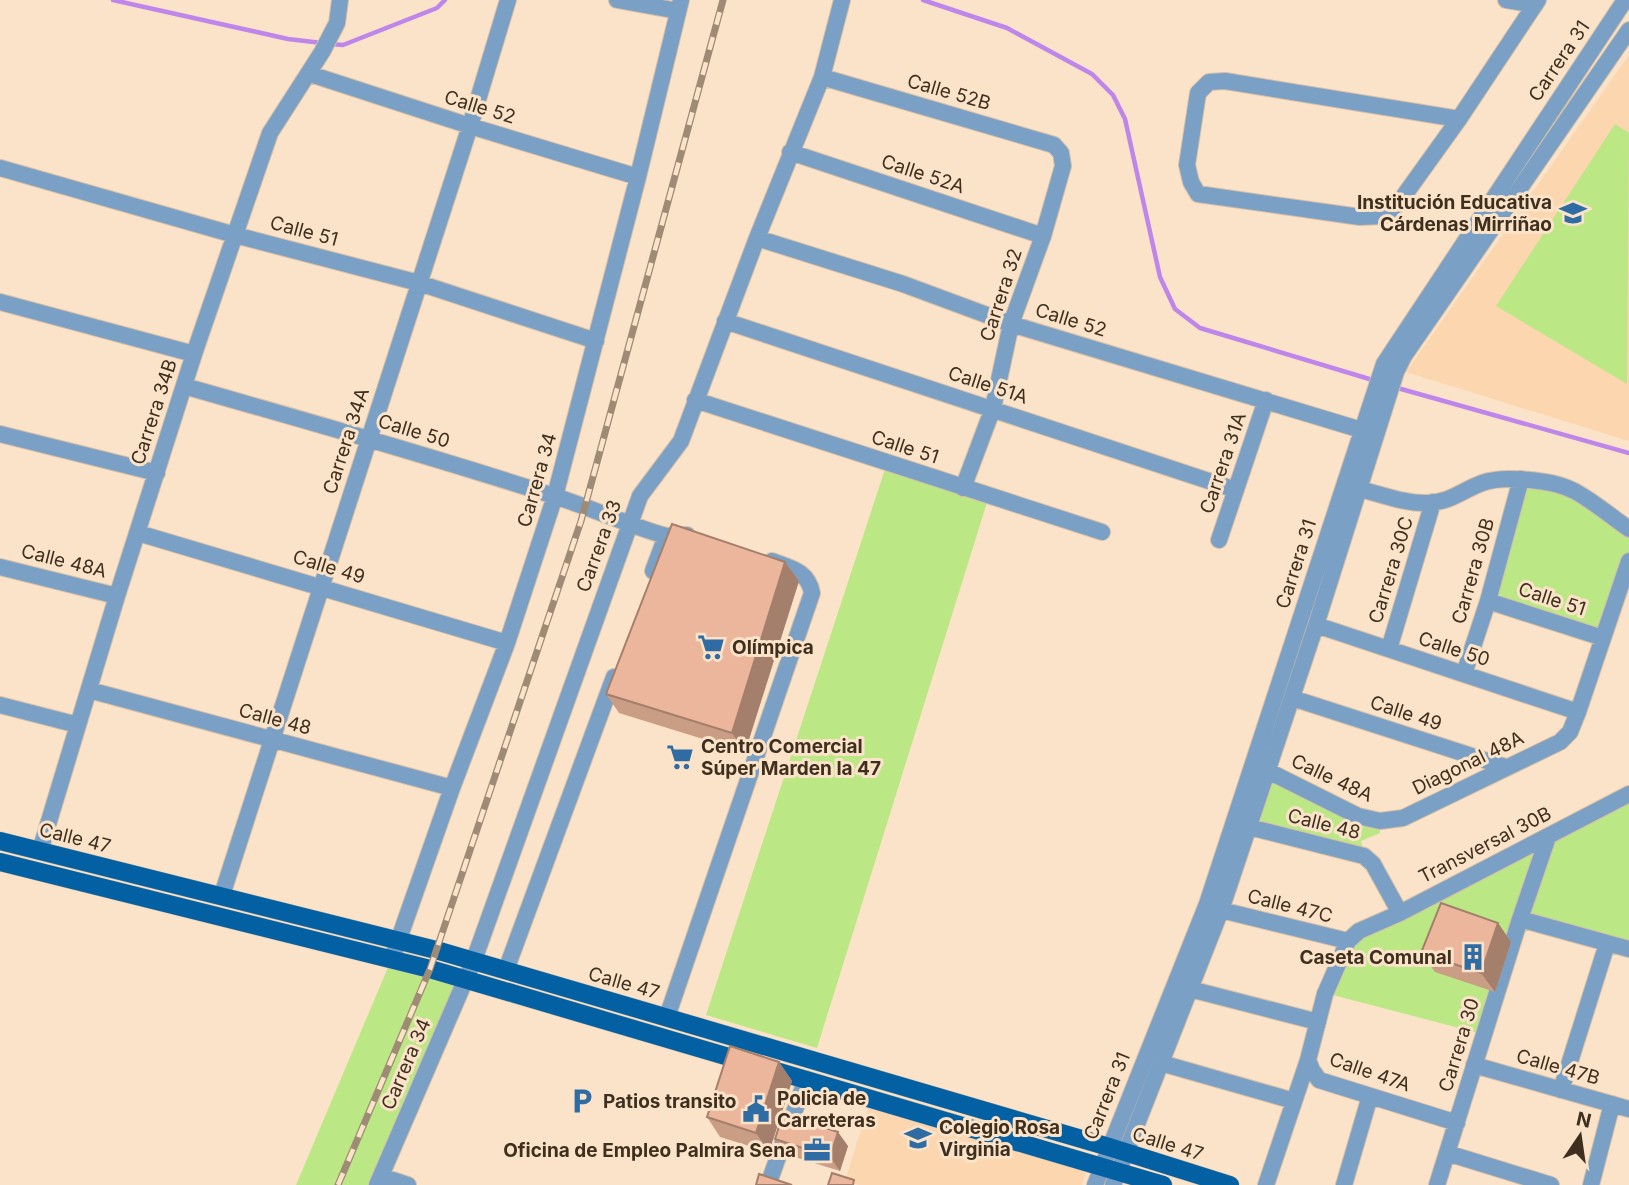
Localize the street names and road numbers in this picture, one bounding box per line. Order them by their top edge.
street label: Carrera 31 [1524,16,1594,106]
street label: Calle 52B [905,69,993,115]
street label: Calle 52 [442,85,518,129]
street label: Calle 52A [878,150,968,198]
street label: Calle 51 [267,211,341,251]
street label: Carrera 32 [975,246,1027,344]
street label: Calle 52 [1033,298,1109,342]
street label: Carrera 34B [126,356,182,468]
street label: Calle 51A [945,361,1031,409]
street label: Carrera 34A [318,385,374,497]
street label: Calle 50 [375,409,453,453]
street label: Carrera 31A [1195,409,1251,517]
street label: Calle 51 [868,425,942,469]
street label: Carrera 34 [513,430,561,530]
street label: Carrera 33 [572,497,626,595]
street label: Carrera 30C [1364,514,1418,626]
street label: Carrera 30B [1447,515,1499,627]
street label: Carrera 31 [1271,516,1321,612]
street label: Calle 48A [19,539,109,583]
street label: Calle 49 [290,545,368,589]
street label: Calle 51 [1515,577,1589,621]
street label: Calle 50 [1415,627,1493,671]
street label: Calle 49 [1367,691,1445,735]
street label: Calle 48 [236,698,314,740]
street label: Diagonal 48A [1409,726,1527,800]
street label: Calle 48A [1288,749,1376,807]
street label: Transversal 30B [1415,802,1555,888]
street label: Calle 48 [1285,804,1363,844]
street label: Calle 47 [37,818,113,858]
street label: Calle 47C [1245,884,1335,928]
street label: Calle 47 [586,962,662,1004]
street label: Carrera 30 [1434,995,1484,1095]
street label: Carrera 34 [376,1015,436,1113]
street label: Calle 47B [1514,1044,1602,1090]
street label: Calle 47A [1326,1047,1414,1097]
street label: Carrera 31 [1079,1049,1135,1143]
street label: Calle 47 [1130,1122,1206,1166]

